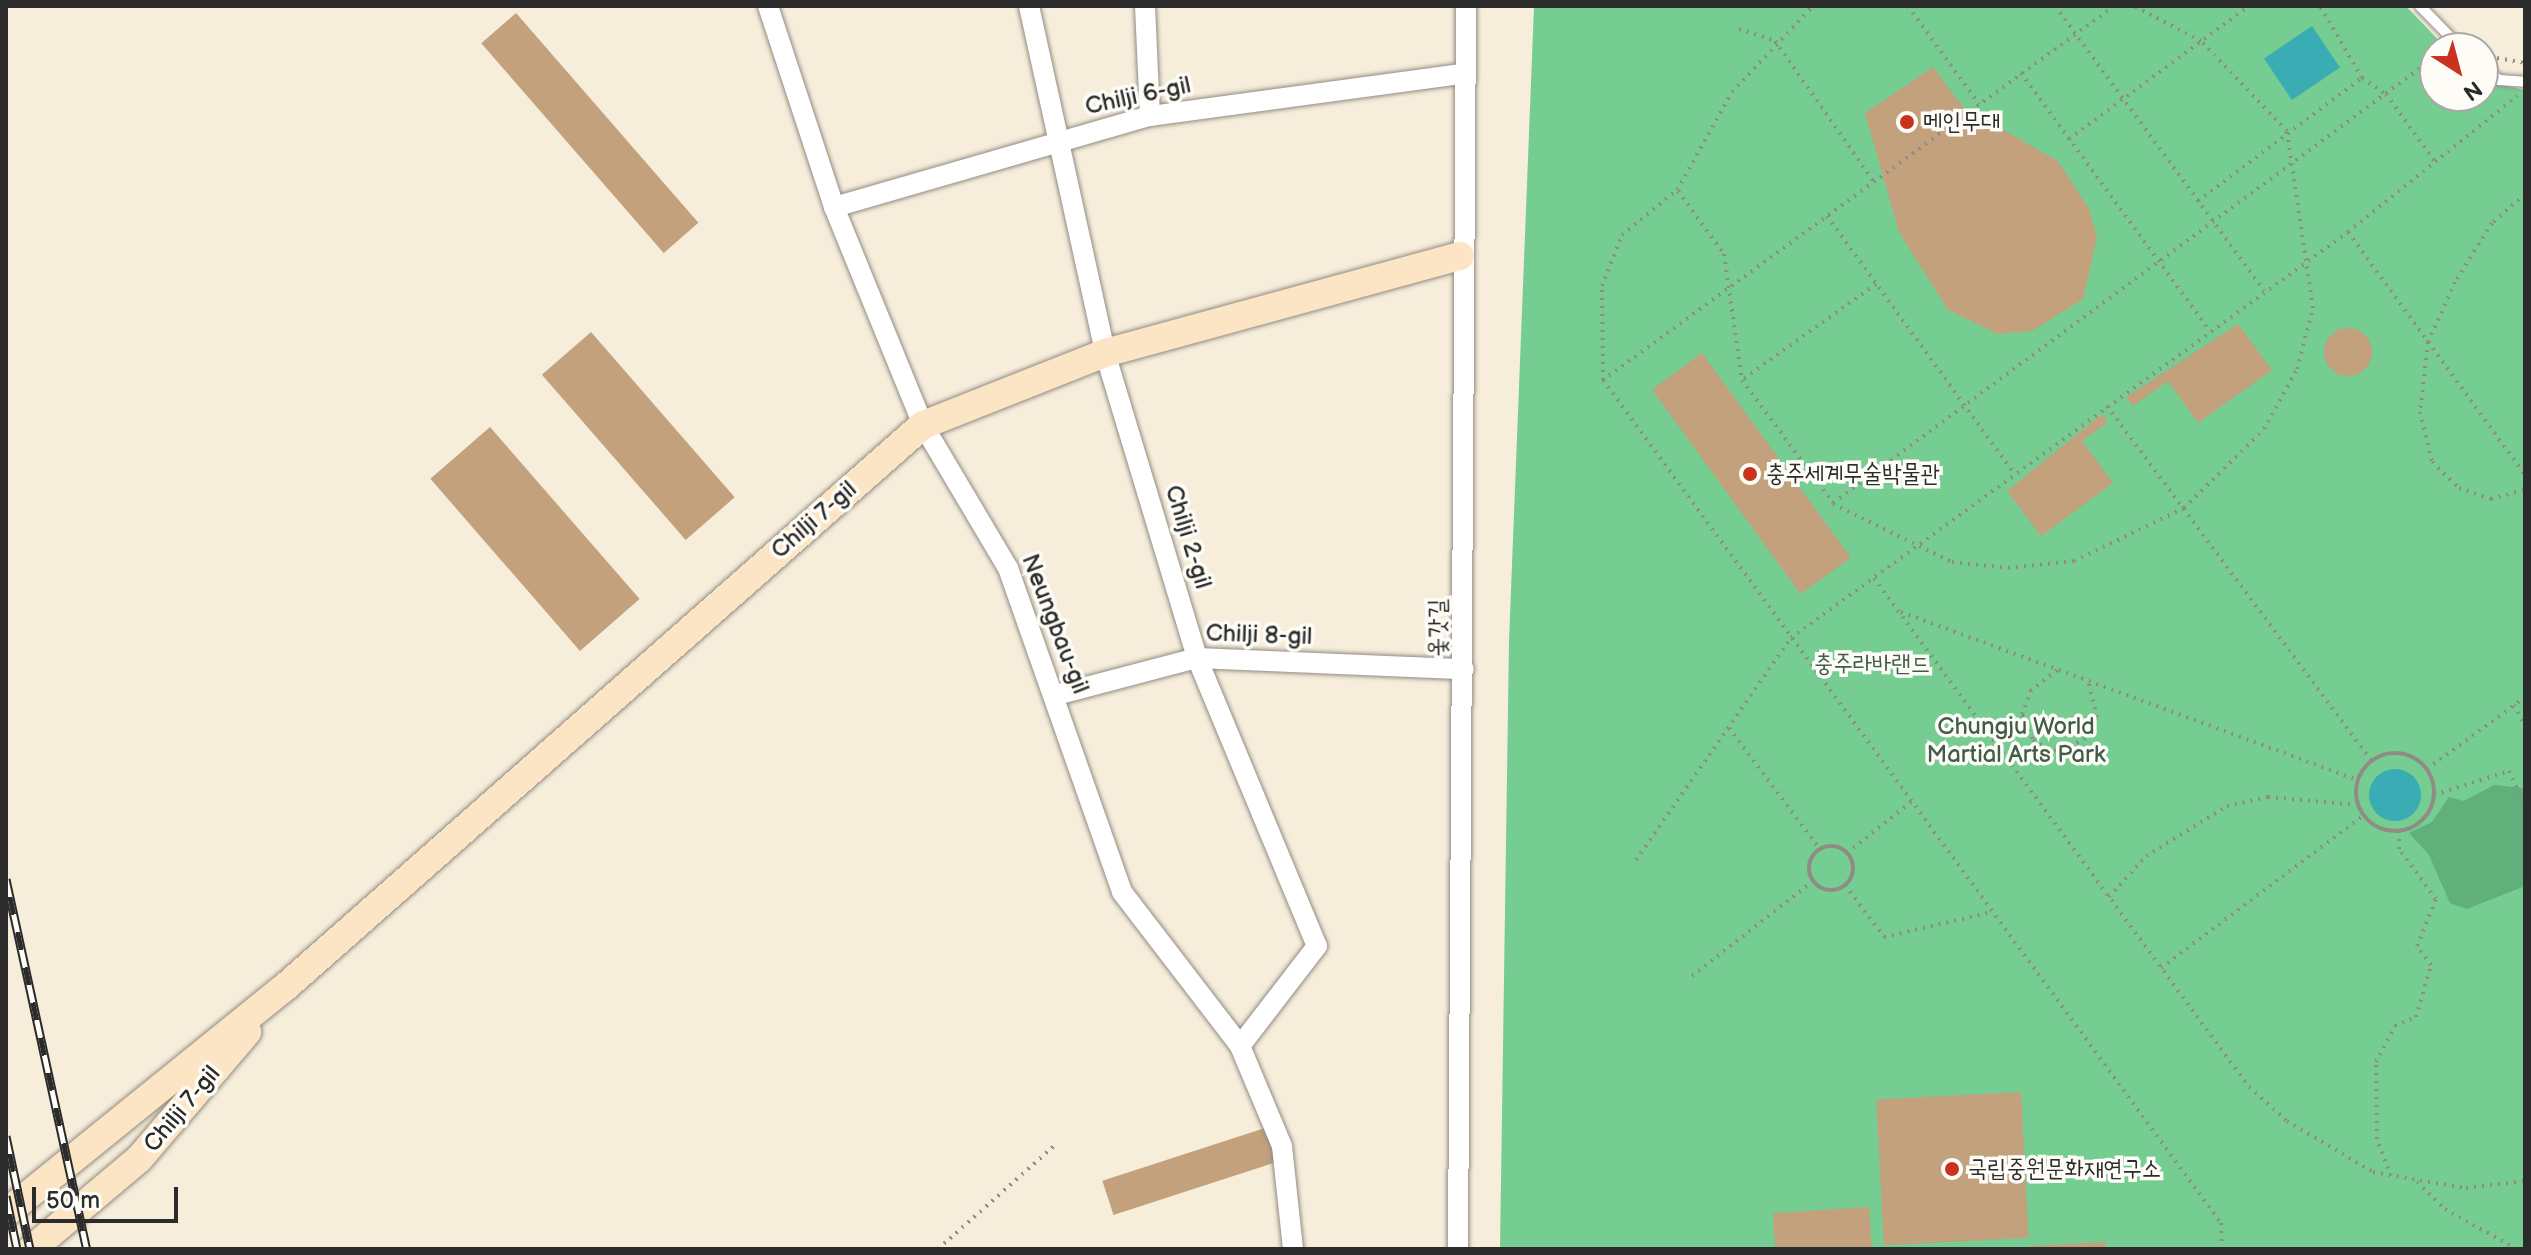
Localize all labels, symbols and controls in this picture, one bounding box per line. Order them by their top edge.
north arrow [2419,32,2499,112]
street label: Chilji 6-gil [1082,71,1194,121]
text: N [2458,74,2487,106]
place label: 메인무대 [1923,108,2000,136]
marker: 메인무대 [1898,113,1916,131]
place label: 충주세계무술박물관 [1766,460,1940,488]
marker: 충주세계무술박물관 [1741,465,1759,483]
street label: Chilji 7-gil [765,475,863,565]
street label: Chilji 2-gil [1159,482,1217,592]
street label: Neungbau-gil [1015,550,1095,698]
street label: 옻갓길 [1423,599,1453,657]
street label: Chilji 8-gil [1205,619,1313,651]
park label: 충주라바랜드 [1814,650,1930,678]
park label: Chungju World Martial Arts Park [1927,713,2105,769]
street label: Chilji 7-gil [137,1060,227,1158]
place label: 국립중원문화재연구소 [1968,1155,2161,1183]
marker: 국립중원문화재연구소 [1943,1160,1961,1178]
scale bar [36,1171,182,1221]
text: 50 m [46,1186,100,1215]

